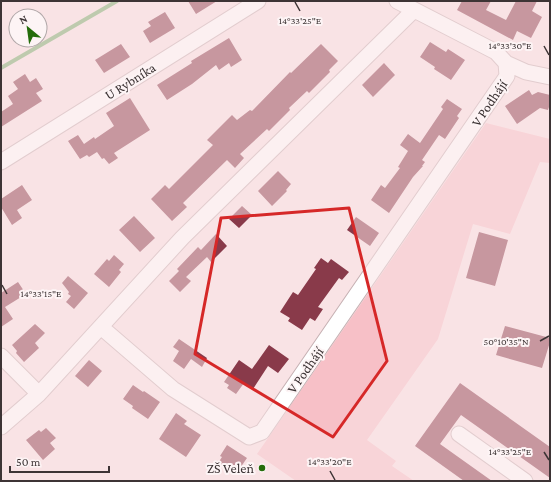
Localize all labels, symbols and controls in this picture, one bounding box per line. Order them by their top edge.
north arrow [8,8,48,48]
text: N [17,12,30,26]
text: 14°33'25"E [279,15,322,26]
text: 14°33'30"E [488,40,532,51]
street label: U Rybníka [102,59,159,103]
street label: V Podhájí [468,76,511,130]
text: 14°33'15"E [20,288,62,299]
text: 50°10'35"N [483,336,529,347]
street label: V Podhájí [283,344,328,397]
text: 14°33'25"E [489,446,532,457]
scale bar [10,448,109,474]
text: 50 m [16,455,41,469]
text: 14°33'20"E [308,456,352,467]
place label: ZŠ Veleň [207,460,254,476]
marker: ZŠ Veleň [257,463,267,473]

